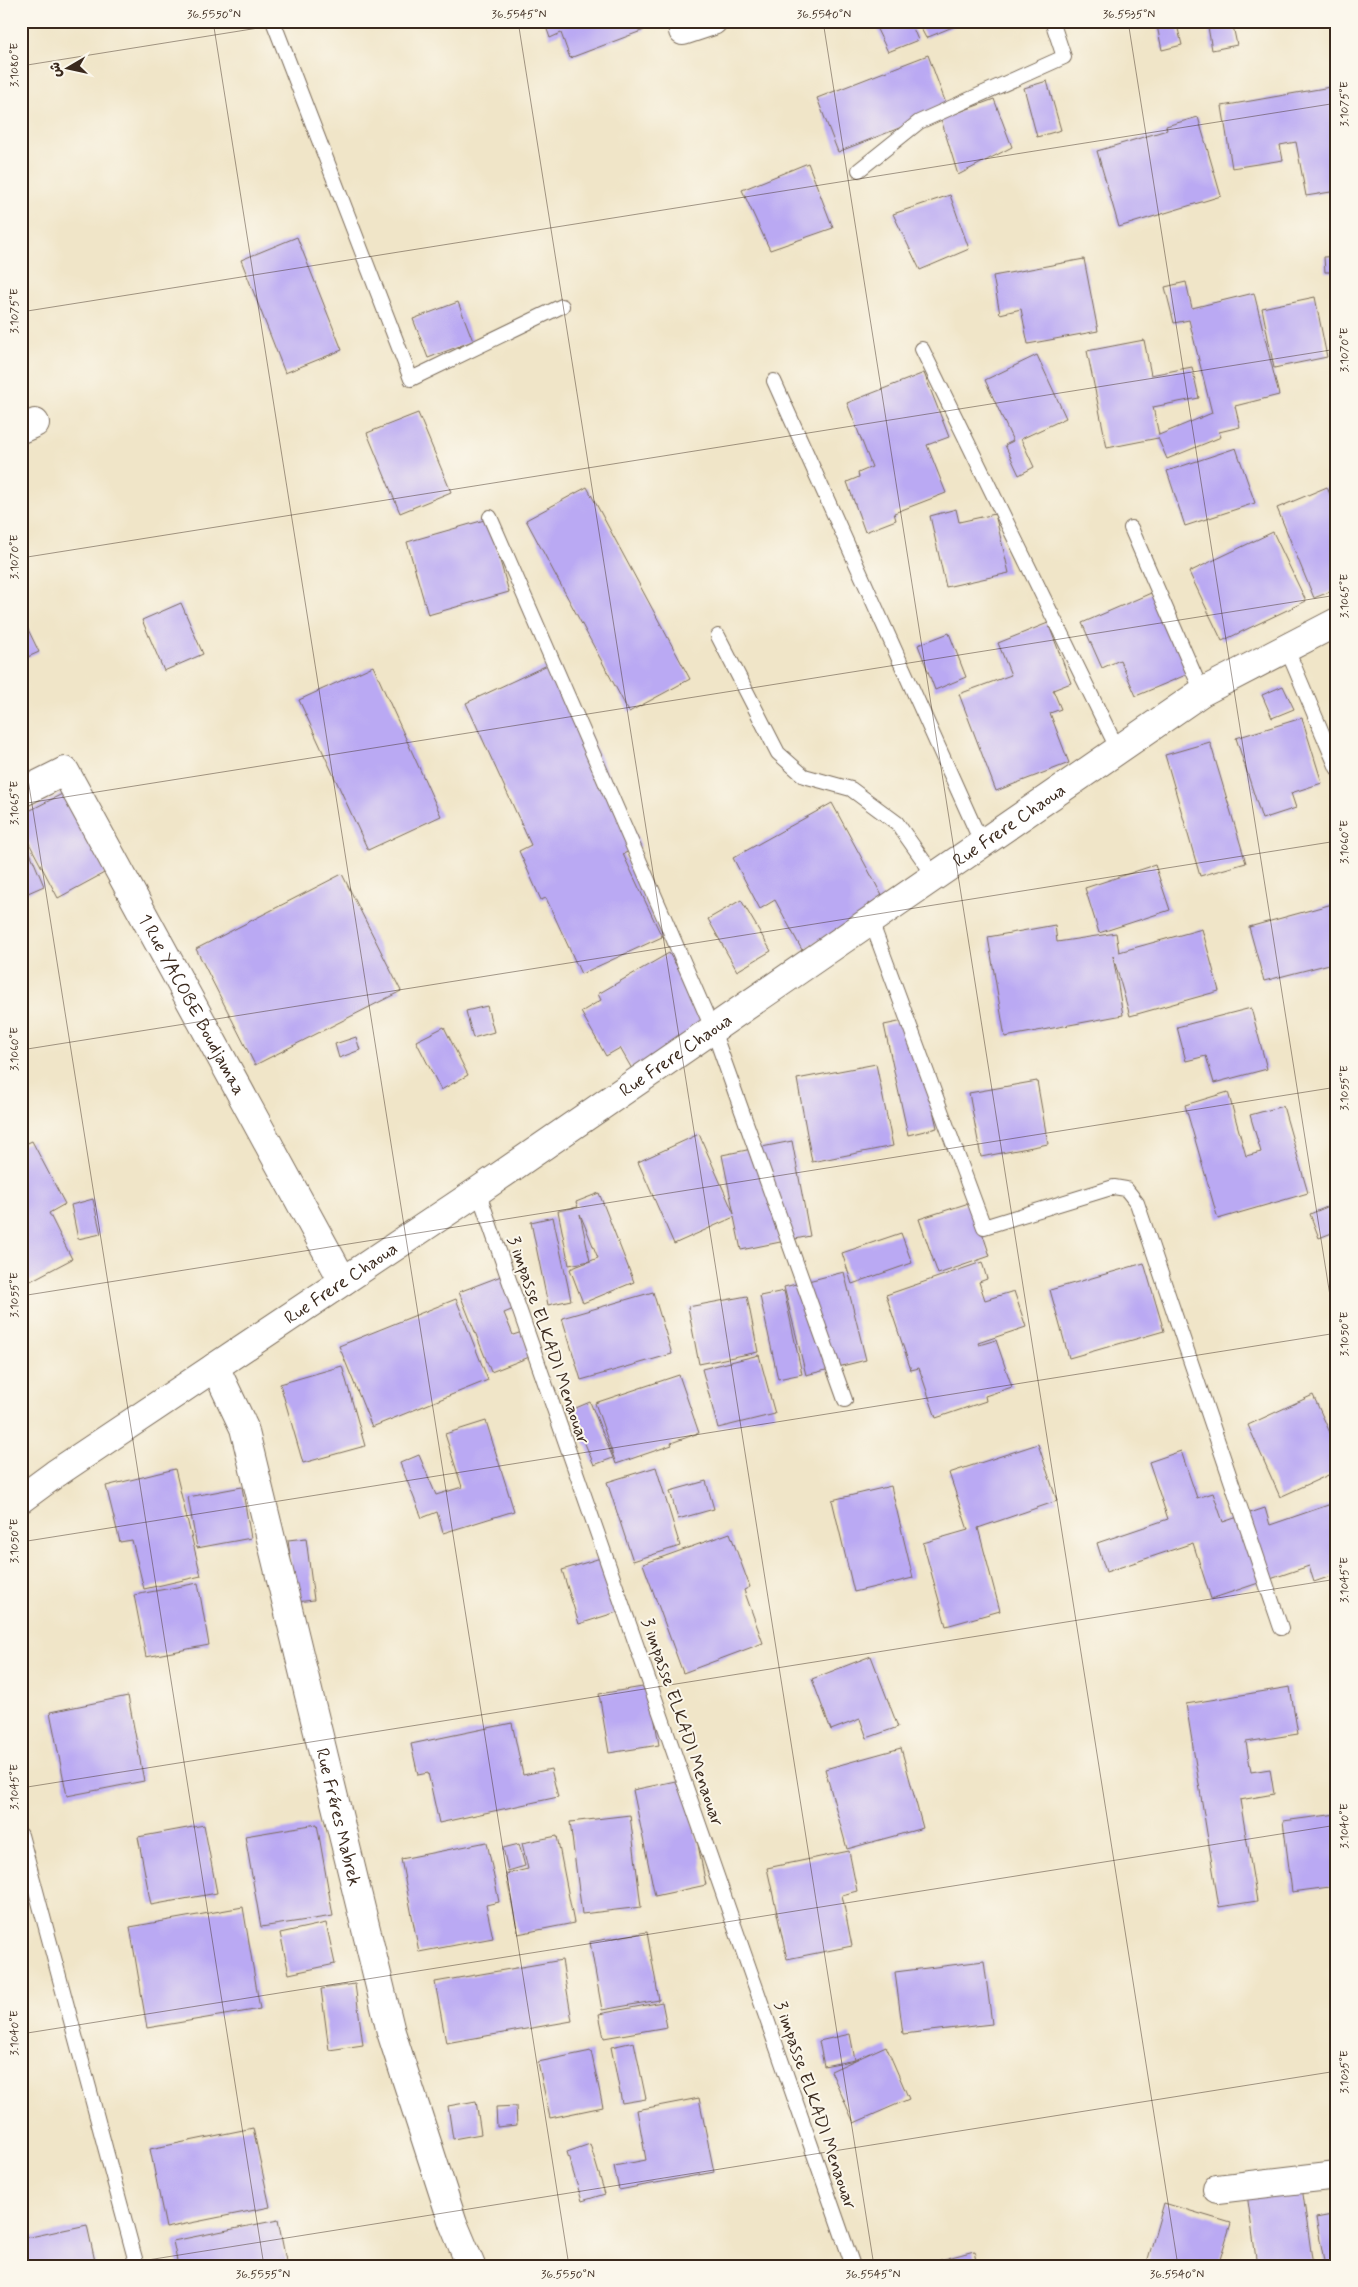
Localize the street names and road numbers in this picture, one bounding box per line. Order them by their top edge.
street label: Rue Frere Chaoua [948,779,1071,873]
street label: 1 Rue YACOBE Boudjamaa [132,910,251,1100]
street label: Rue Frere Chaoua [615,1008,737,1103]
street label: 3 impasse ELKADI Menaouar [501,1233,595,1448]
street label: Rue Frere Chaoua [280,1237,403,1330]
street label: 3 impasse ELKADI Menaouar [635,1615,729,1830]
street label: Rue Fréres Mabrek [309,1746,366,1889]
street label: 3 impasse ELKADI Menaouar [768,1998,862,2213]

